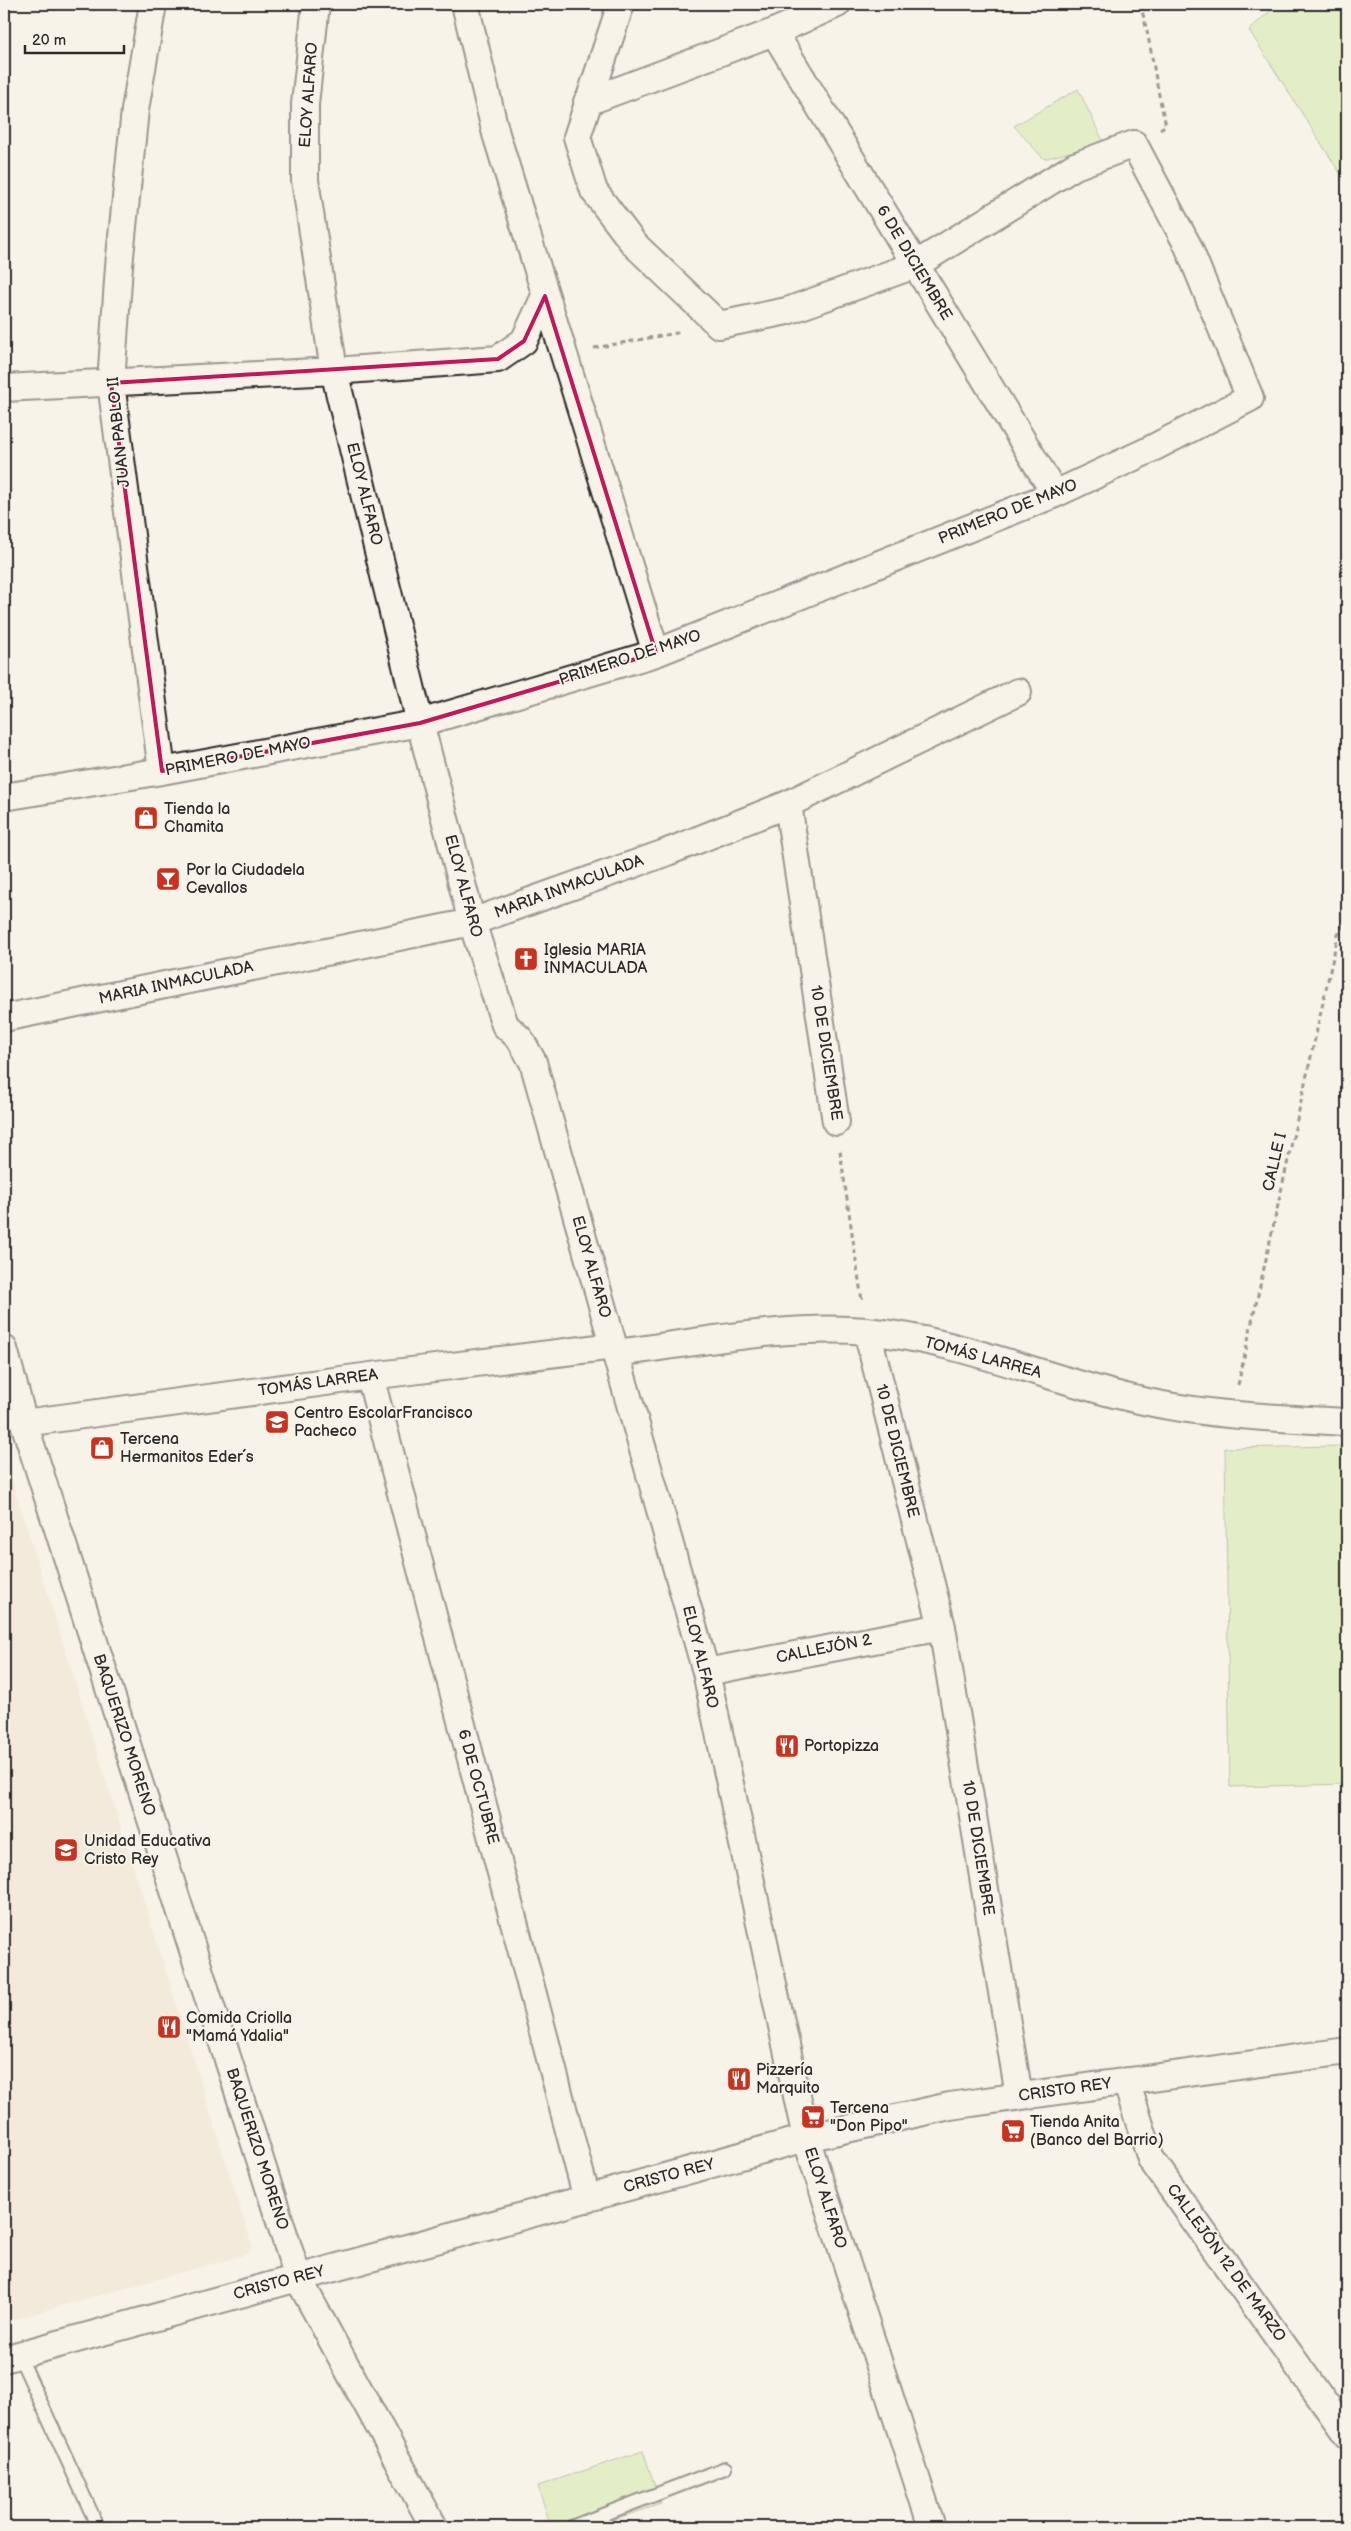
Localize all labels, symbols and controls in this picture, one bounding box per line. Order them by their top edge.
scale bar [25,22,124,54]
text: 20 m [32,31,66,50]
street label: ELOY ALFARO [296,42,322,148]
street label: 6 DE DICIEMBRE [872,202,956,324]
street label: JUAN PABLO II [104,376,134,488]
street label: ELOY ALFARO [342,440,386,548]
street label: PRIMERO DE MAYO [936,475,1080,549]
street label: PRIMERO DE MAYO [557,626,703,690]
street label: PRIMERO DE MAYO [164,734,312,780]
place label: Tienda la Chamita [164,800,230,837]
shop icon: Tienda la Chamita [133,805,159,831]
street label: ELOY ALFARO [440,833,486,939]
street label: MARIA INMACULADA [492,851,646,923]
place label: Por la Ciudadela Cevallos [186,861,305,898]
bar icon: Por la Ciudadela Cevallos [155,866,181,892]
place label: Iglesia MARIA INMACULADA [544,941,647,978]
church icon: Iglesia MARIA INMACULADA [513,946,539,972]
street label: MARIA INMACULADA [97,957,255,1009]
street label: 10 DE DICIEMBRE [806,984,846,1122]
street label: CALLE I [1259,1131,1291,1193]
street label: ELOY ALFARO [567,1214,615,1320]
street label: TOMÁS LARREA [922,1331,1044,1383]
street label: TOMÁS LARREA [257,1363,379,1401]
street label: 10 DE DICIEMBRE [871,1382,923,1520]
place label: Centro EscolarFrancisco Pacheco [294,1404,473,1441]
school or university icon: Centro EscolarFrancisco Pacheco [264,1409,290,1435]
place label: Tercena Hermanitos Eder´s [120,1430,254,1467]
shop icon: Tercena Hermanitos Eder´s [89,1435,115,1461]
street label: ELOY ALFARO [678,1603,722,1711]
street label: CALLEJÓN 2 [774,1628,874,1668]
street label: BAQUERIZO MORENO [89,1652,159,1818]
street label: 6 DE OCTUBRE [454,1727,502,1847]
restaurant icon: Portopizza [774,1733,800,1759]
place label: Portopizza [804,1737,879,1756]
street label: 10 DE DICIEMBRE [958,1779,998,1917]
place label: Unidad Educativa Cristo Rey [84,1832,211,1869]
school or university icon: Unidad Educativa Cristo Rey [53,1837,79,1863]
place label: Comida Criolla "Mamá Ydalia" [186,2009,292,2046]
restaurant icon: Comida Criolla "Mamá Ydalia" [156,2014,182,2040]
place label: Pizzería Marquito [756,2061,820,2098]
street label: BAQUERIZO MORENO [222,2066,292,2232]
restaurant icon: Pizzería Marquito [726,2066,752,2092]
street label: CRISTO REY [1017,2074,1113,2106]
place label: Tercena "Don Pipo" [830,2099,908,2136]
supermarket icon: Tercena "Don Pipo" [800,2104,826,2130]
place label: Tienda Anita (Banco del Barrio) [1030,2113,1164,2150]
supermarket icon: Tienda Anita (Banco del Barrio) [1000,2118,1026,2144]
street label: ELOY ALFARO [800,2145,850,2251]
street label: CRISTO REY [621,2155,717,2197]
street label: CALLEJÓN 12 DE MARZO [1162,2179,1291,2345]
street label: CRISTO REY [231,2262,327,2304]

